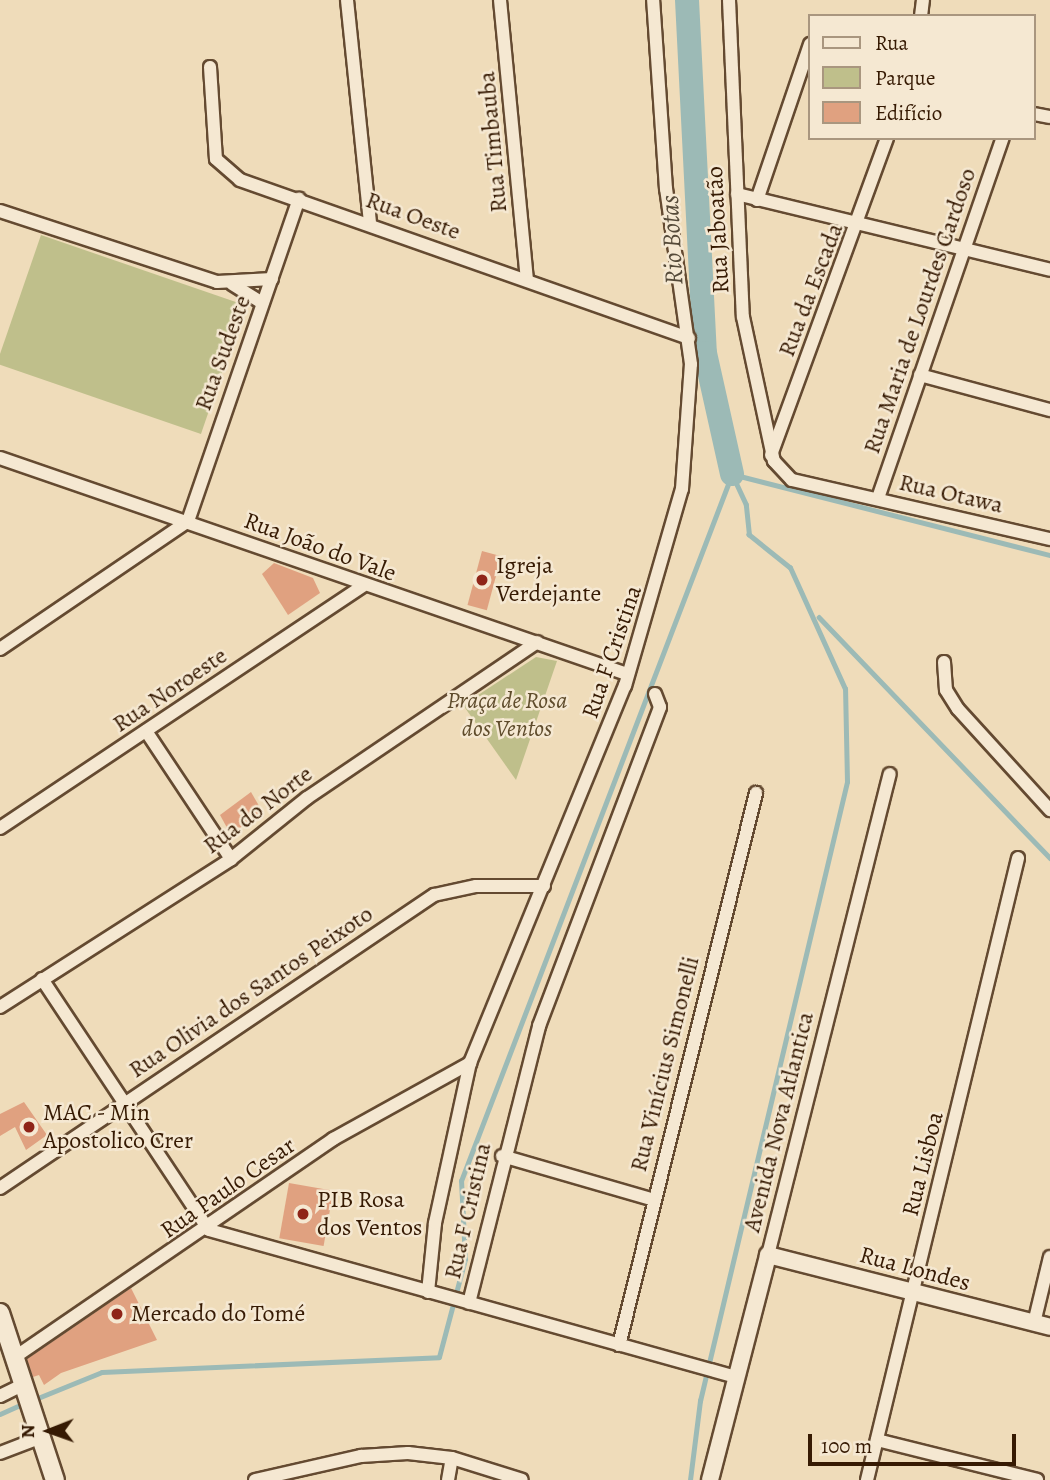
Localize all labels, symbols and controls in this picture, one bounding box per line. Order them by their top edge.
legend [808,14,1036,140]
text: Rua [875,29,908,57]
text: Parque [875,64,935,92]
street label: Rua Timbauba [472,70,514,214]
text: Edifício [875,99,942,127]
street label: Rua Maria de Lourdes Cardoso [858,164,982,458]
street label: Rua Jaboatão [700,166,736,294]
street label: Rua Oeste [362,186,464,246]
water label: Rio Botas [654,194,690,286]
street label: Rua da Escada [772,219,850,361]
street label: Rua Sudeste [189,291,257,415]
street label: Rua Otawa [896,468,1006,520]
street label: Rua João do Vale [240,506,400,588]
place label: Igreja Verdejante [496,552,601,608]
marker: Igreja Verdejante [474,572,490,588]
street label: Rua F Cristina [576,582,648,722]
street label: Rua Noroeste [107,641,233,739]
park label: Praça de Rosa dos Ventos [447,687,567,743]
street label: Rua do Norte [198,760,318,860]
street label: Rua Olivia dos Santos Peixoto [124,900,378,1084]
street label: Rua Vinícius Simonelli [624,953,706,1175]
street label: Avenida Nova Atlantica [738,1009,820,1235]
place label: MAC - Min Apostolico Crer [43,1099,193,1155]
street label: Rua Lisboa [896,1109,950,1219]
marker: MAC - Min Apostolico Crer [21,1119,37,1135]
street label: Rua Paulo Cesar [155,1131,301,1245]
street label: Rua F Cristina [438,1140,498,1282]
place label: PIB Rosa dos Ventos [317,1186,423,1242]
marker: PIB Rosa dos Ventos [295,1206,311,1222]
street label: Rua Londes [856,1240,974,1298]
place label: Mercado do Tomé [131,1300,305,1328]
marker: Mercado do Tomé [109,1306,125,1322]
north arrow [14,1396,84,1466]
scale bar [812,1420,1020,1464]
text: N [15,1424,41,1439]
text: 100 m [821,1432,872,1460]

